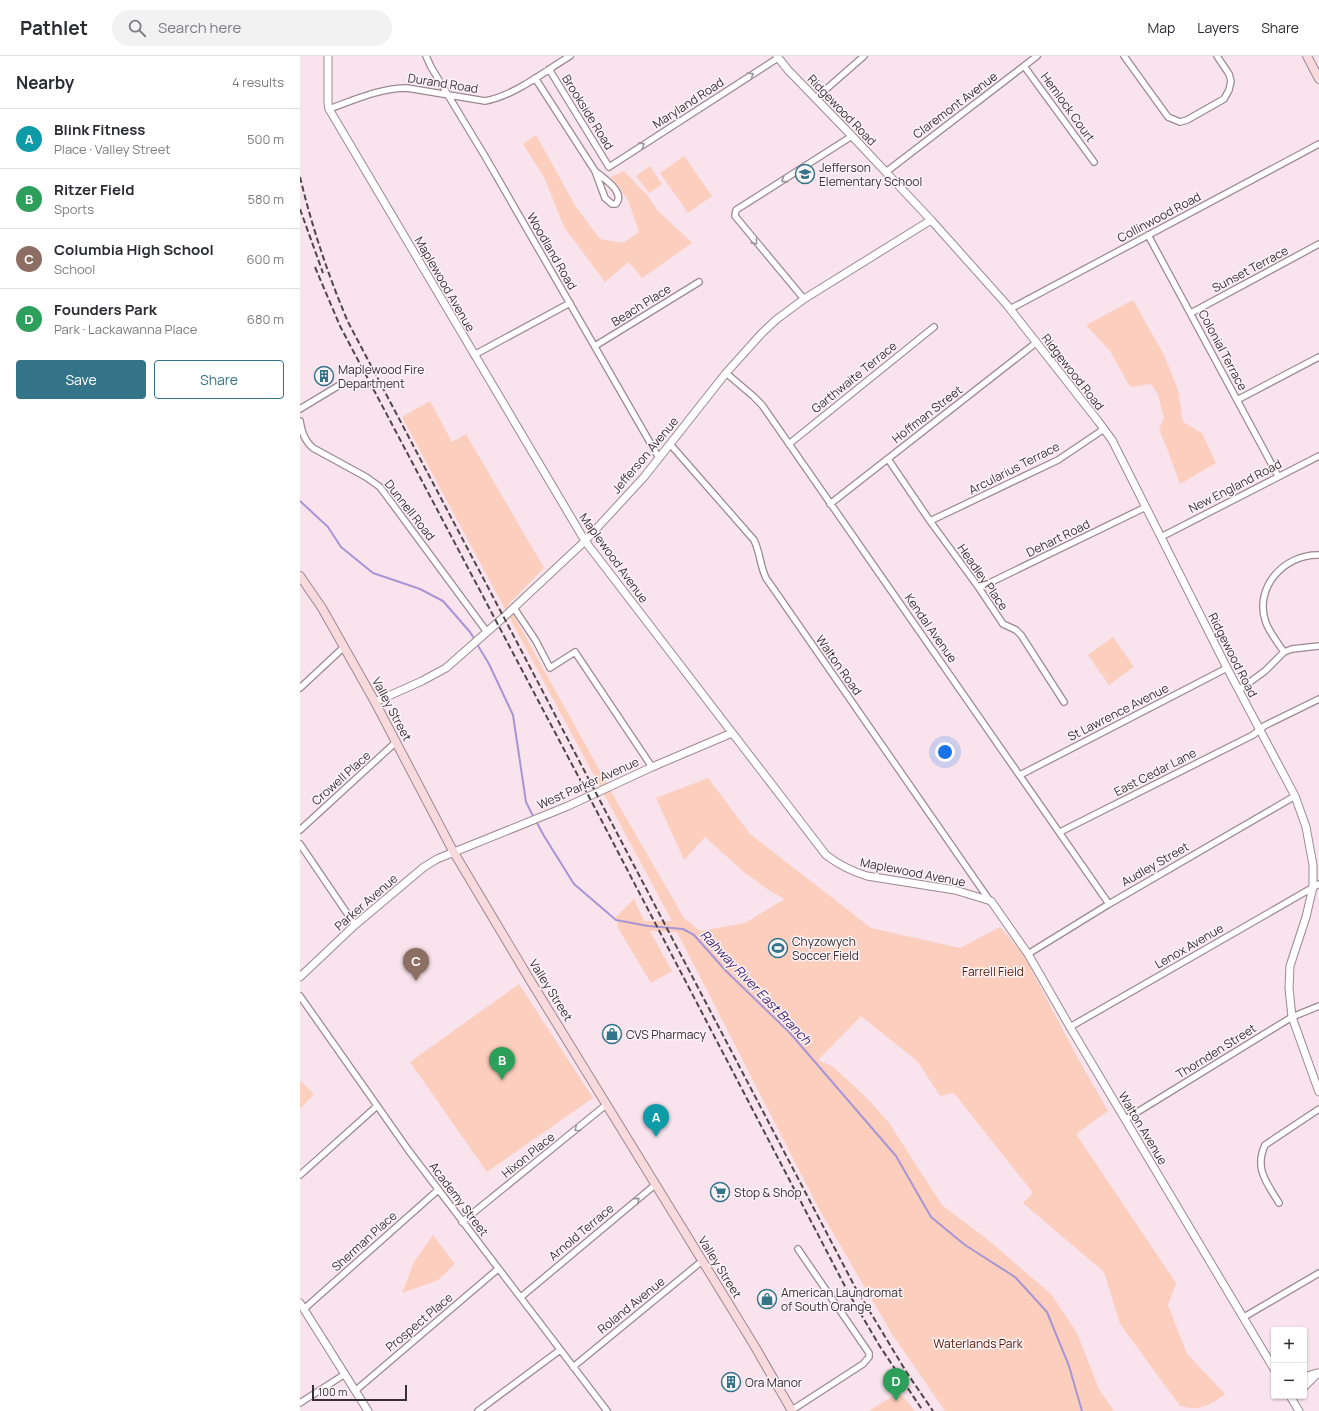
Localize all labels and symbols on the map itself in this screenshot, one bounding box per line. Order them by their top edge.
street label: Claremont Avenue [909,68,1001,142]
street label: Durand Road [407,69,479,97]
street label: Hemlock Court [1037,69,1099,145]
street label: Brookside Road [558,71,618,153]
street label: Ridgewood Road [804,71,880,149]
one-way arrow [747,72,754,80]
street label: Maryland Road [649,74,727,132]
one-way arrow [638,143,645,150]
place label: Jefferson Elementary School [819,159,922,190]
school or university icon: Jefferson Elementary School [794,163,816,185]
one-way arrow [781,175,788,182]
street label: Collinwood Road [1114,188,1204,246]
street label: Woodland Road [523,209,581,293]
street label: Maplewood Avenue [411,233,479,335]
one-way arrow [751,237,758,244]
street label: Sunset Terrace [1209,242,1291,296]
street label: Beach Place [608,280,674,330]
street label: Colonial Terrace [1195,307,1251,393]
street label: Ridgewood Road [1038,330,1108,414]
street label: Garthwaite Terrace [808,337,900,417]
place label: Maplewood Fire Department [338,361,424,392]
building icon: Maplewood Fire Department [313,365,335,387]
street label: Hoffman Street [888,381,966,447]
street label: Jefferson Avenue [608,413,682,497]
street label: Arcularius Terrace [966,438,1062,498]
street label: New England Road [1186,455,1284,517]
street label: Dunnell Road [381,476,439,544]
street label: Maplewood Avenue [576,510,652,606]
street label: Dehart Road [1023,515,1093,561]
street label: Headley Place [954,540,1012,614]
street label: Kendal Avenue [901,590,961,666]
street label: Ridgewood Road [1204,610,1262,700]
street label: Walton Road [812,632,866,698]
street label: Valley Street [368,674,416,744]
street label: St Lawrence Avenue [1064,679,1172,745]
your location [935,742,955,762]
street label: East Cedar Lane [1111,744,1199,800]
street label: Crowell Place [308,747,374,809]
street label: West Parker Avenue [534,753,642,813]
street label: Audley Street [1118,838,1192,890]
street label: Maplewood Avenue [859,853,967,891]
street label: Parker Avenue [331,870,401,934]
street label: Lenox Avenue [1151,919,1227,973]
water label: Rahway River East Branch [696,926,816,1049]
place label: Chyzowych Soccer Field [792,933,859,964]
sports icon: Chyzowych Soccer Field [767,937,789,959]
pin: C [403,948,429,981]
street label: Valley Street [525,956,577,1024]
park label: Farrell Field [962,963,1024,980]
street label: Thornden Street [1173,1019,1259,1082]
shop icon: CVS Pharmacy [601,1023,623,1045]
place label: CVS Pharmacy [626,1026,707,1043]
pin: B [489,1047,515,1080]
street label: Walton Avenue [1114,1088,1172,1168]
pin: A [643,1104,669,1137]
one-way arrow [574,1124,582,1131]
street label: Hixon Place [498,1128,558,1182]
street label: Academy Street [426,1158,493,1240]
supermarket icon: Stop & Shop [709,1181,731,1203]
place label: Stop & Shop [734,1184,802,1201]
one-way arrow [632,1198,640,1205]
street label: Arnold Terrace [545,1200,617,1264]
street label: Sherman Place [328,1207,400,1275]
street label: Valley Street [694,1233,746,1301]
street label: Roland Avenue [594,1273,668,1337]
place label: American Laundromat of South Orange [781,1284,903,1315]
shop icon: American Laundromat of South Orange [756,1288,778,1310]
street label: Prospect Place [382,1289,456,1355]
park label: Waterlands Park [933,1335,1024,1352]
pin: D [883,1368,909,1401]
building icon: Ora Manor [720,1371,742,1393]
place label: Ora Manor [745,1374,803,1391]
scale bar [312,1383,407,1402]

